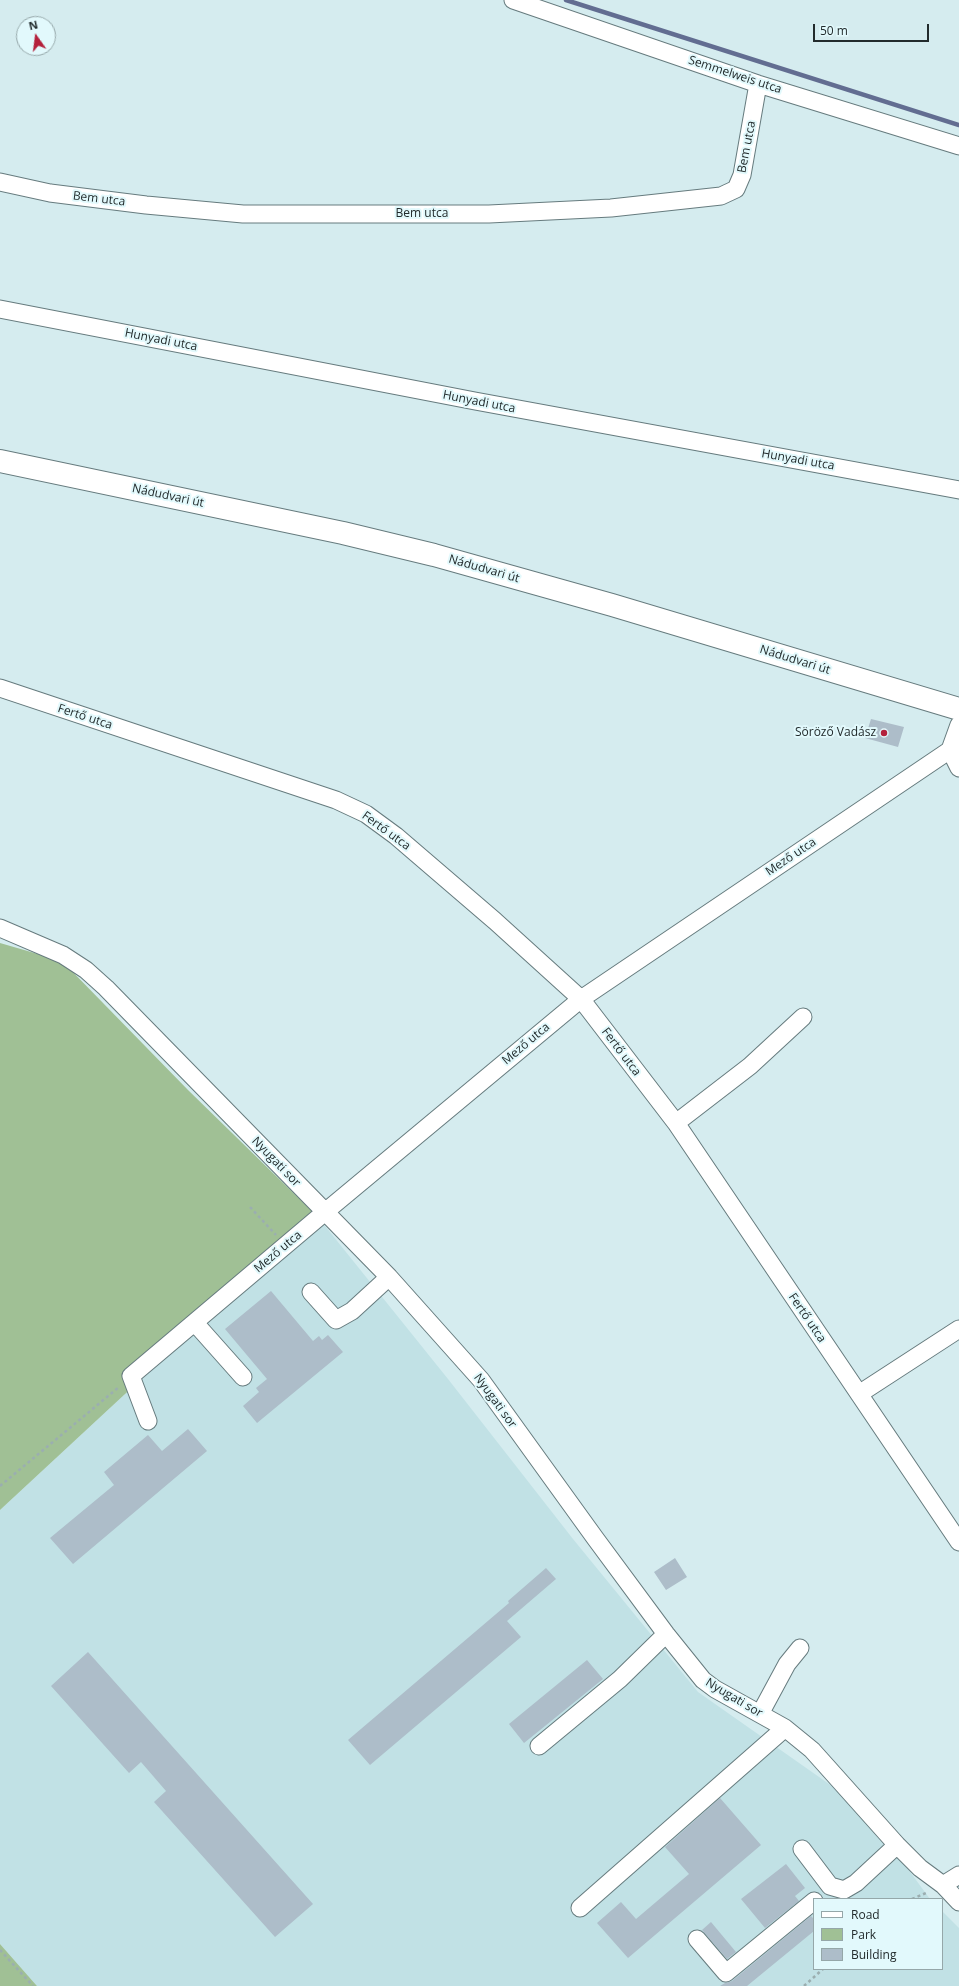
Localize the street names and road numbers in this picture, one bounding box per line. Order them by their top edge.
street label: Semmelweis utca [687,53,783,97]
street label: Bem utca [735,120,759,174]
street label: Bem utca [72,189,126,209]
street label: Bem utca [396,207,448,221]
street label: Hunyadi utca [123,326,199,354]
street label: Hunyadi utca [441,388,517,416]
street label: Hunyadi utca [760,447,836,473]
street label: Nádudvari út [131,481,205,511]
street label: Nádudvari út [447,552,521,586]
street label: Nádudvari út [758,642,832,678]
street label: Fertő utca [56,701,114,733]
street label: Fertő utca [359,809,413,853]
street label: Mező utca [763,835,819,879]
street label: Mező utca [499,1020,553,1068]
street label: Fertő utca [598,1025,644,1079]
street label: Nyugati sor [249,1134,303,1190]
street label: Mező utca [251,1228,305,1276]
street label: Fertő utca [785,1291,829,1345]
street label: Nyugati sor [470,1371,520,1431]
street label: Nyugati sor [703,1675,765,1721]

